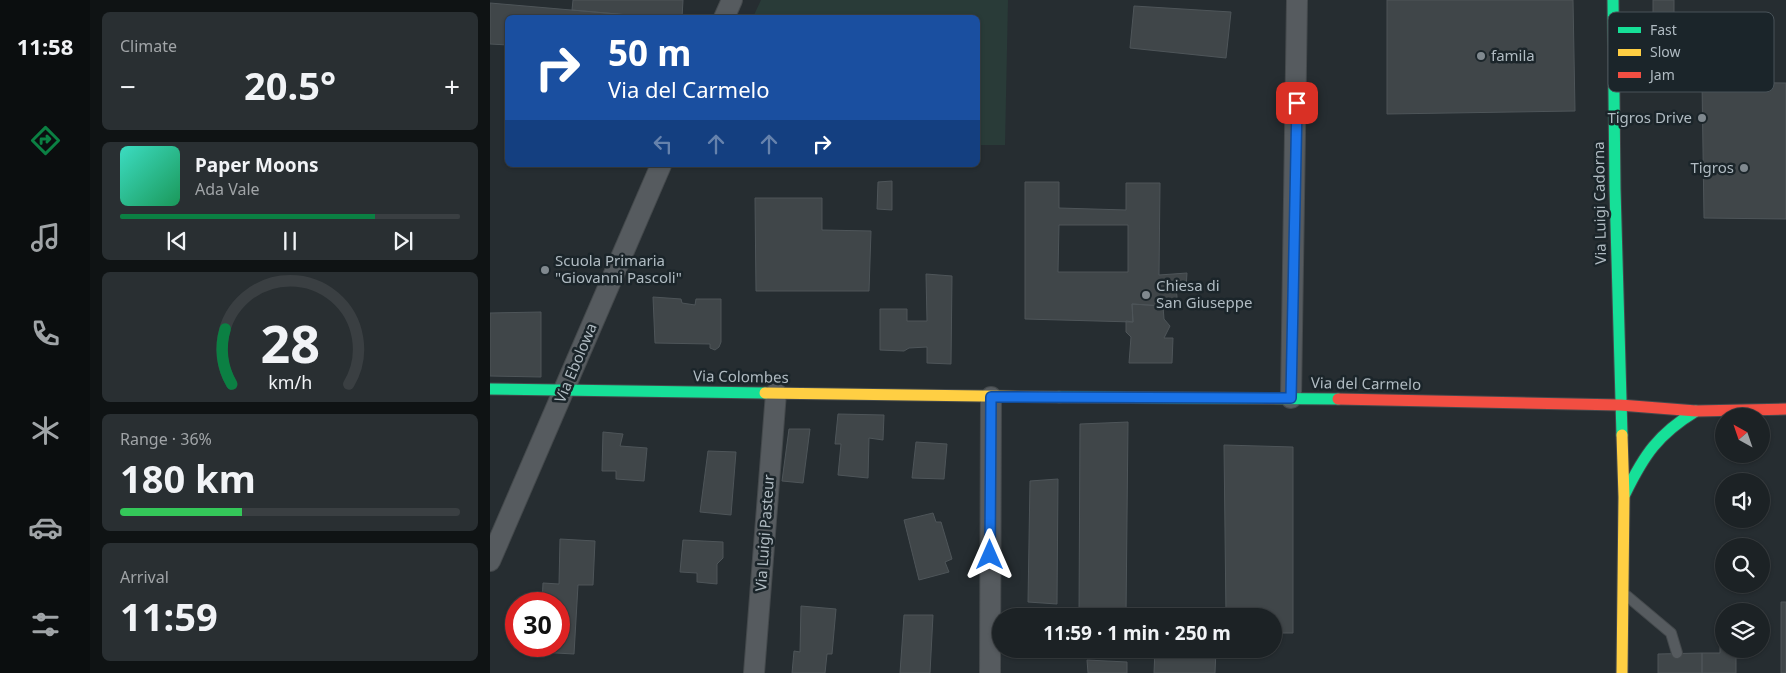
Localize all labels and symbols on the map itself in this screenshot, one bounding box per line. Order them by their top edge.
legend [1608,12,1774,92]
text: Fast [1650,20,1677,39]
text: Slow [1650,42,1681,61]
place label: famila [1491,45,1535,65]
marker: famila [1475,50,1487,62]
text: Jam [1648,65,1675,84]
pin [1276,82,1318,124]
place label: Tigros Drive [1607,107,1692,127]
marker: Tigros Drive [1696,112,1708,124]
street label: Via Luigi Cadorna [1588,141,1610,265]
place label: Tigros [1690,157,1734,177]
marker: Tigros [1738,162,1750,174]
place label: Scuola Primaria "Giovanni Pascoli" [555,250,682,287]
marker: Scuola Primaria "Giovanni Pascoli" [539,264,551,276]
place label: Chiesa di San Giuseppe [1156,275,1252,312]
marker: Chiesa di San Giuseppe [1140,289,1152,301]
street label: Via Ebolowa [549,320,601,405]
street label: Via Colombes [693,365,789,387]
street label: Via del Carmelo [1311,372,1421,394]
north arrow [1715,408,1770,462]
street label: Via Luigi Pasteur [750,474,778,592]
position arrow [963,528,1015,580]
speed limit sign: 30 [505,592,570,657]

